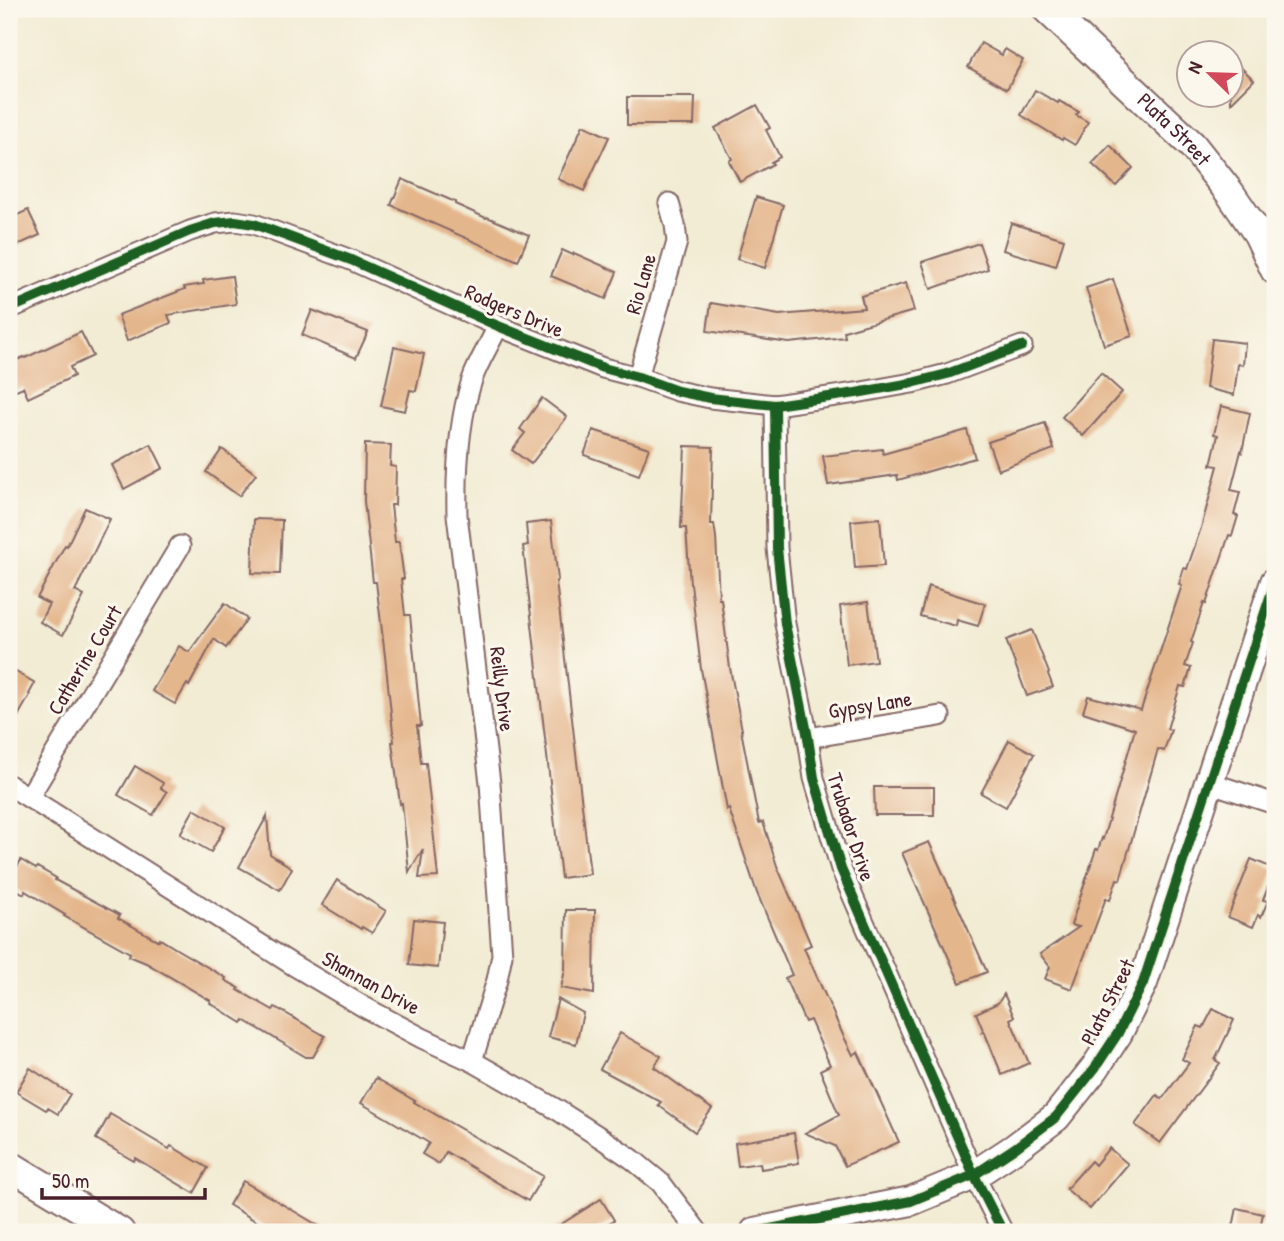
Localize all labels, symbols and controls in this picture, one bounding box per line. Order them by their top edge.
north arrow [1176,38,1246,108]
text: N [1180,58,1208,77]
street label: Plata Street [1131,86,1218,172]
street label: Rio Lane [618,250,663,317]
street label: Rodgers Drive [460,277,568,344]
street label: Catherine Court [40,599,129,720]
street label: Reilly Drive [483,645,522,733]
street label: Gypsy Lane [826,684,914,725]
street label: Trubador Drive [820,769,883,885]
street label: Shannan Drive [317,944,425,1021]
street label: Plata Street [1074,953,1142,1050]
scale bar [42,1157,205,1201]
text: 50 m [52,1166,89,1195]

